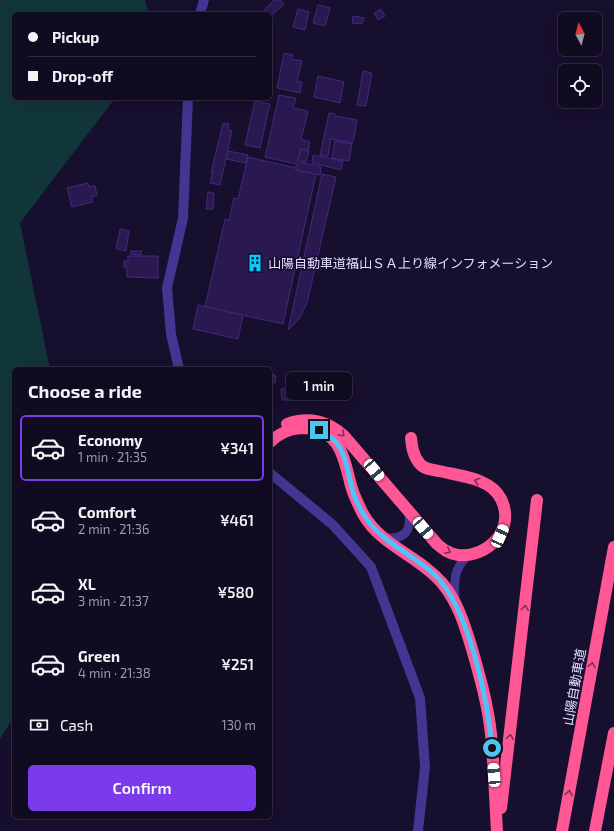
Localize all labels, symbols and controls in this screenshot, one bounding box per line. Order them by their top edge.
north arrow [558,12,602,56]
map controls [558,12,602,108]
text: Pickup [52,28,99,46]
button: locate [558,64,602,108]
text: Drop-off [52,67,113,85]
building icon: 山陽自動車道福山ＳＡ上り線インフォメーション [245,253,265,273]
place label: 山陽自動車道福山ＳＡ上り線インフォメーション [268,255,553,271]
callout: 1 min [286,372,352,400]
text: 1 min [304,378,334,394]
text: Choose a ride [28,380,142,402]
route end [310,421,328,439]
one-way arrow [337,429,345,437]
icon: car [30,430,66,466]
text: Economy [78,431,143,449]
text: ¥341 [220,439,254,457]
text: 1 min · 21:35 [78,449,147,465]
car [362,457,386,483]
one-way arrow [473,477,480,486]
icon: car [30,502,66,538]
text: Comfort [78,503,136,521]
text: ¥461 [220,511,254,529]
car [411,515,435,541]
text: 2 min · 21:36 [78,521,149,537]
car [490,523,510,549]
one-way arrow [443,546,451,554]
icon: car [30,574,66,610]
text: XL [78,575,96,593]
text: ¥580 [218,583,254,601]
text: 3 min · 21:37 [78,593,149,609]
one-way arrow [520,604,529,611]
icon: car [30,646,66,682]
text: Green [78,647,120,665]
street label: 山陽自動車道 [559,647,589,727]
text: ¥251 [221,655,254,673]
one-way arrow [588,662,596,668]
text: 4 min · 21:38 [78,665,151,681]
icon: cash [28,714,50,736]
text: Cash [60,716,93,734]
text: 130 m [221,717,256,733]
one-way arrow [505,734,514,740]
route start [483,739,501,757]
car [487,763,501,787]
button: Confirm [28,765,256,811]
one-way arrow [564,789,573,796]

